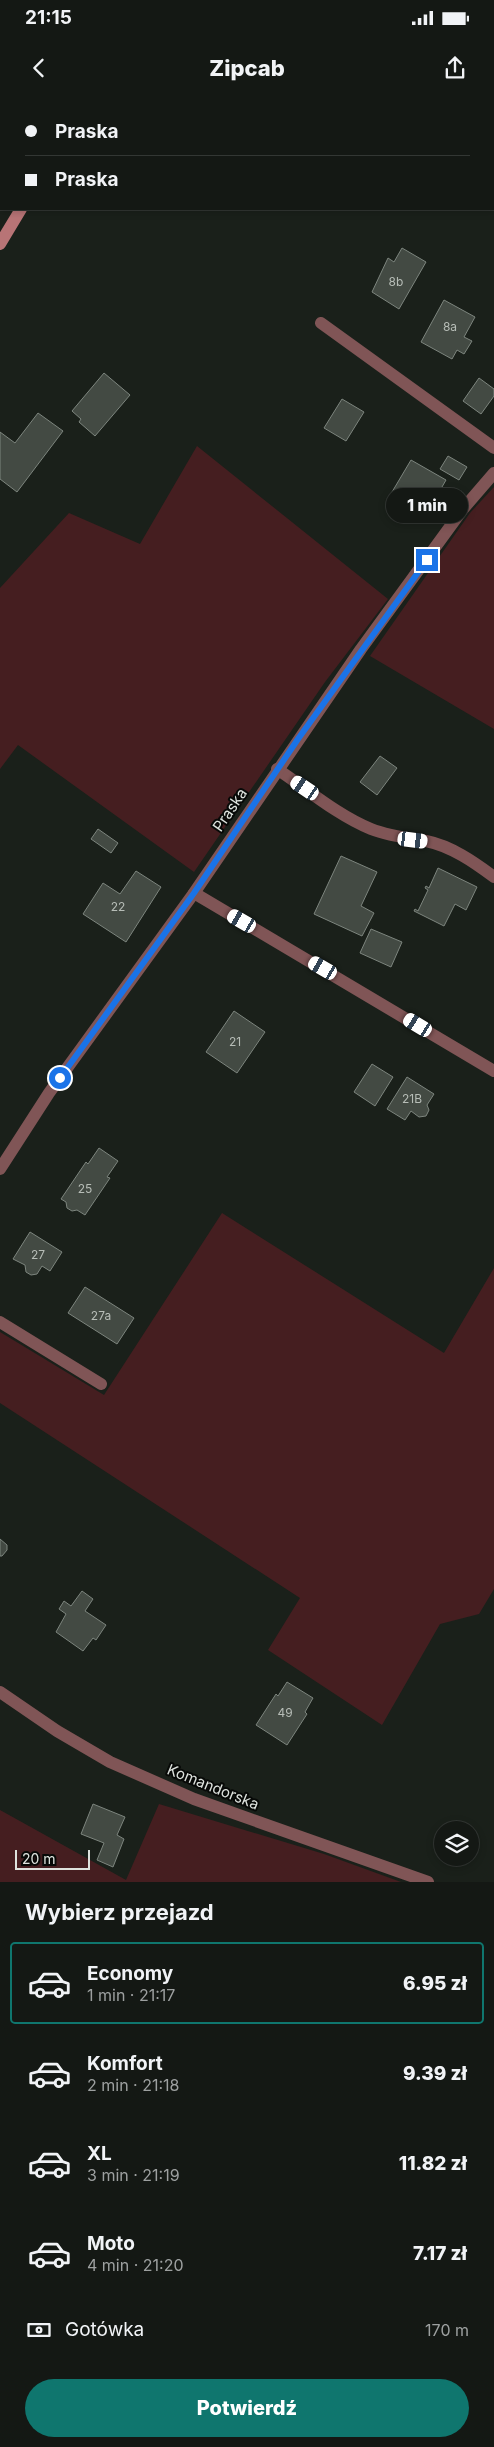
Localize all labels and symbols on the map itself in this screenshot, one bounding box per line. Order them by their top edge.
house number: 8b [389,274,403,289]
house number: 8a [443,319,457,334]
callout: 1 min [386,488,468,522]
route end [416,549,438,571]
car [288,773,321,803]
street label: Praska [208,784,251,835]
car [397,831,428,849]
house number: 22 [111,899,125,914]
car [225,907,258,935]
car [306,954,339,982]
car [401,1011,434,1039]
house number: 21 [229,1034,241,1049]
route start [49,1067,71,1089]
house number: 21B [402,1091,422,1106]
house number: 25 [78,1181,92,1196]
house number: 27 [31,1247,45,1262]
house number: 27a [91,1308,111,1323]
house number: 49 [277,1705,293,1720]
street label: Komandorska [165,1760,262,1814]
scale bar [15,1847,90,1870]

